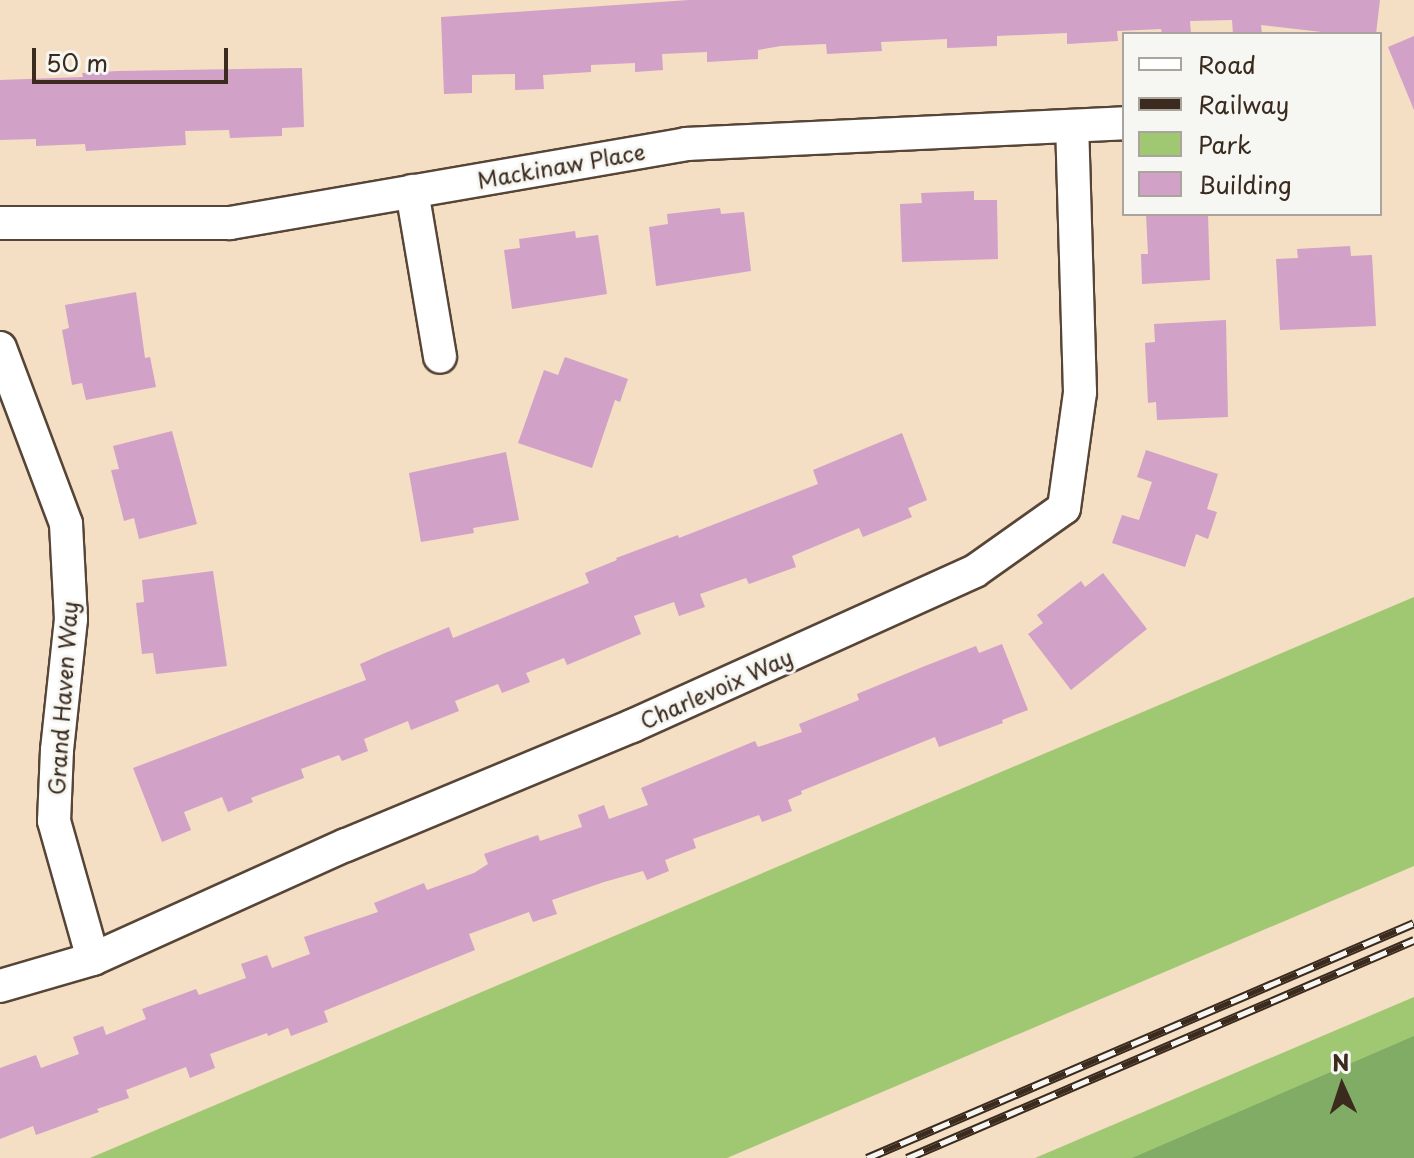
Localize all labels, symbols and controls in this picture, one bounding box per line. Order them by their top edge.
scale bar [36,32,232,82]
legend [1122,32,1382,216]
text: 50 m [46,44,108,80]
text: Road [1198,46,1256,82]
text: Railway [1198,86,1289,122]
text: Park [1198,126,1252,162]
street label: Mackinaw Place [475,137,647,193]
text: Building [1198,166,1292,202]
street label: Grand Haven Way [42,600,82,796]
street label: Charlevoix Way [635,642,797,734]
text: N [1331,1045,1350,1078]
north arrow [1302,1046,1382,1126]

